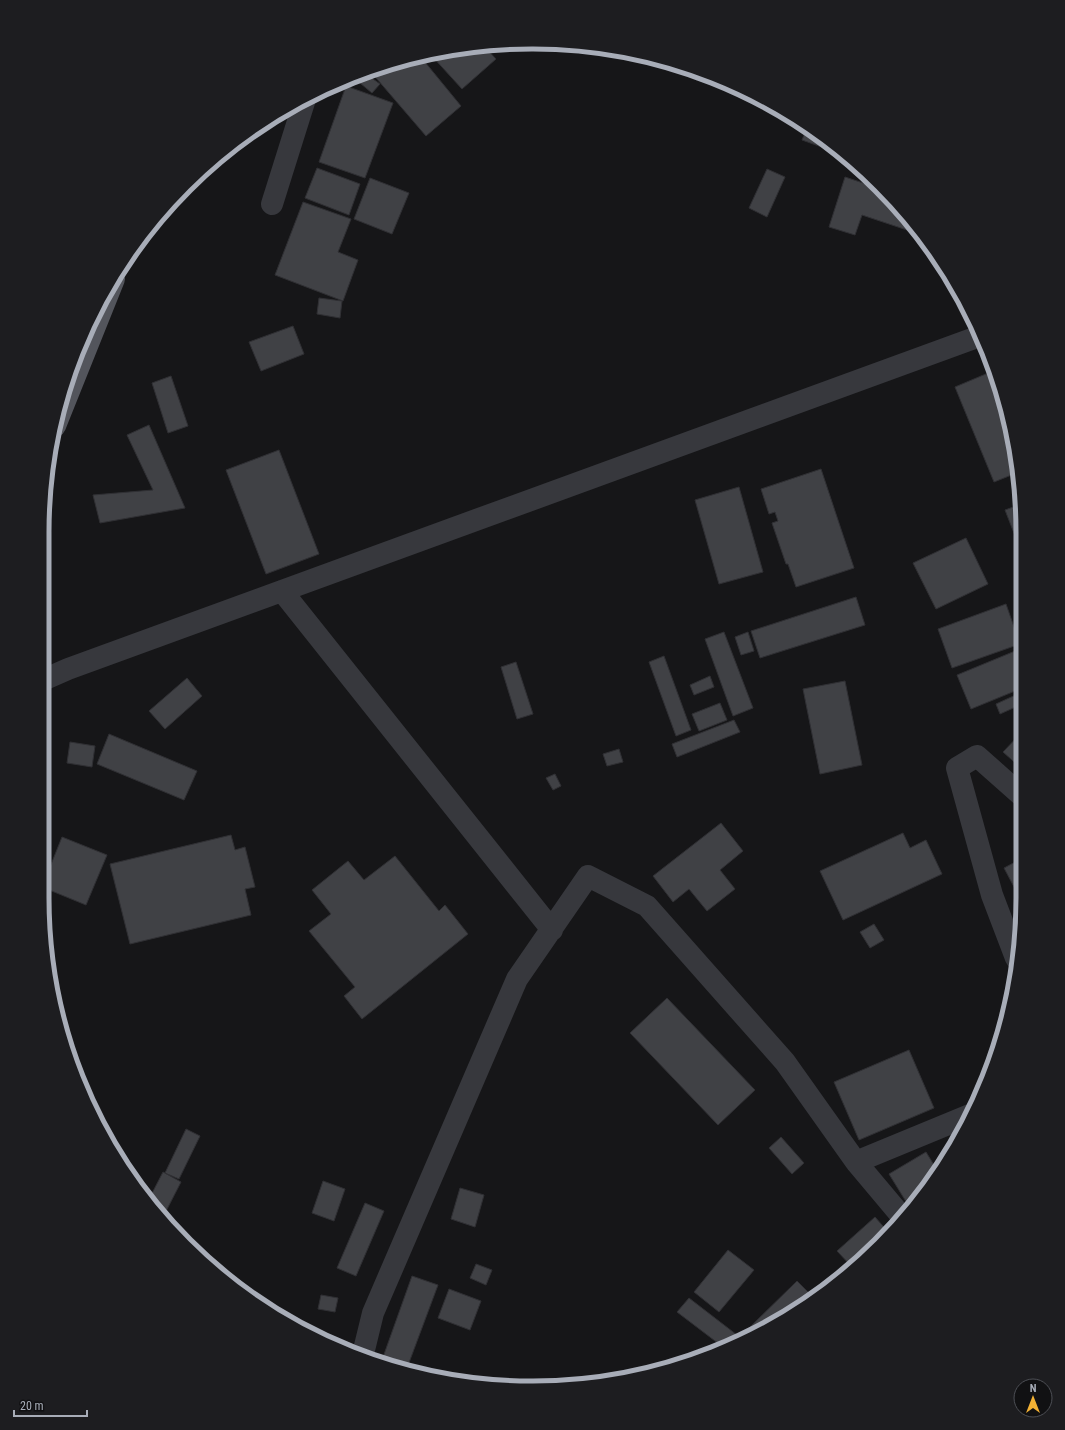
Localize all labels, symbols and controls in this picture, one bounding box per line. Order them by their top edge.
north arrow [1013,1378,1053,1418]
text: N [1030,1382,1037,1395]
scale bar [14,1392,87,1418]
text: 20 m [20,1399,44,1413]

